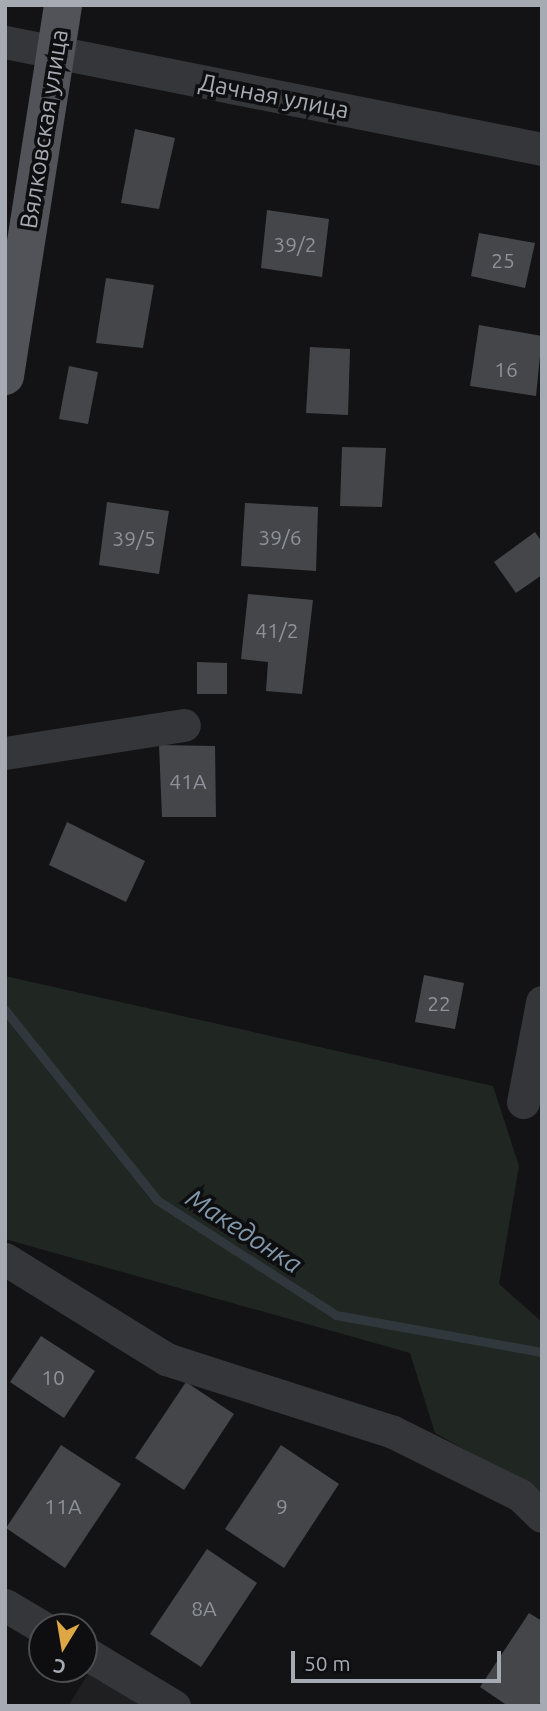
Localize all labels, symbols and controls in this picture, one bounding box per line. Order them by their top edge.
street label: Вялковская улица [14,27,74,231]
street label: Дачная улица [197,67,351,125]
house number: 39/2 [273,231,317,257]
house number: 25 [491,247,515,273]
house number: 16 [494,356,518,382]
house number: 39/6 [258,524,302,550]
house number: 39/5 [112,525,156,551]
house number: 41/2 [255,617,299,643]
house number: 41А [169,768,207,794]
house number: 22 [427,990,451,1016]
water label: Македонка [180,1182,308,1280]
house number: 10 [41,1364,65,1390]
house number: 11А [44,1493,82,1519]
house number: 9 [276,1493,288,1519]
house number: 8А [191,1595,217,1621]
north arrow [28,1613,98,1683]
scale bar [295,1638,505,1682]
text: 50 m [304,1651,351,1675]
text: С [51,1655,67,1679]

